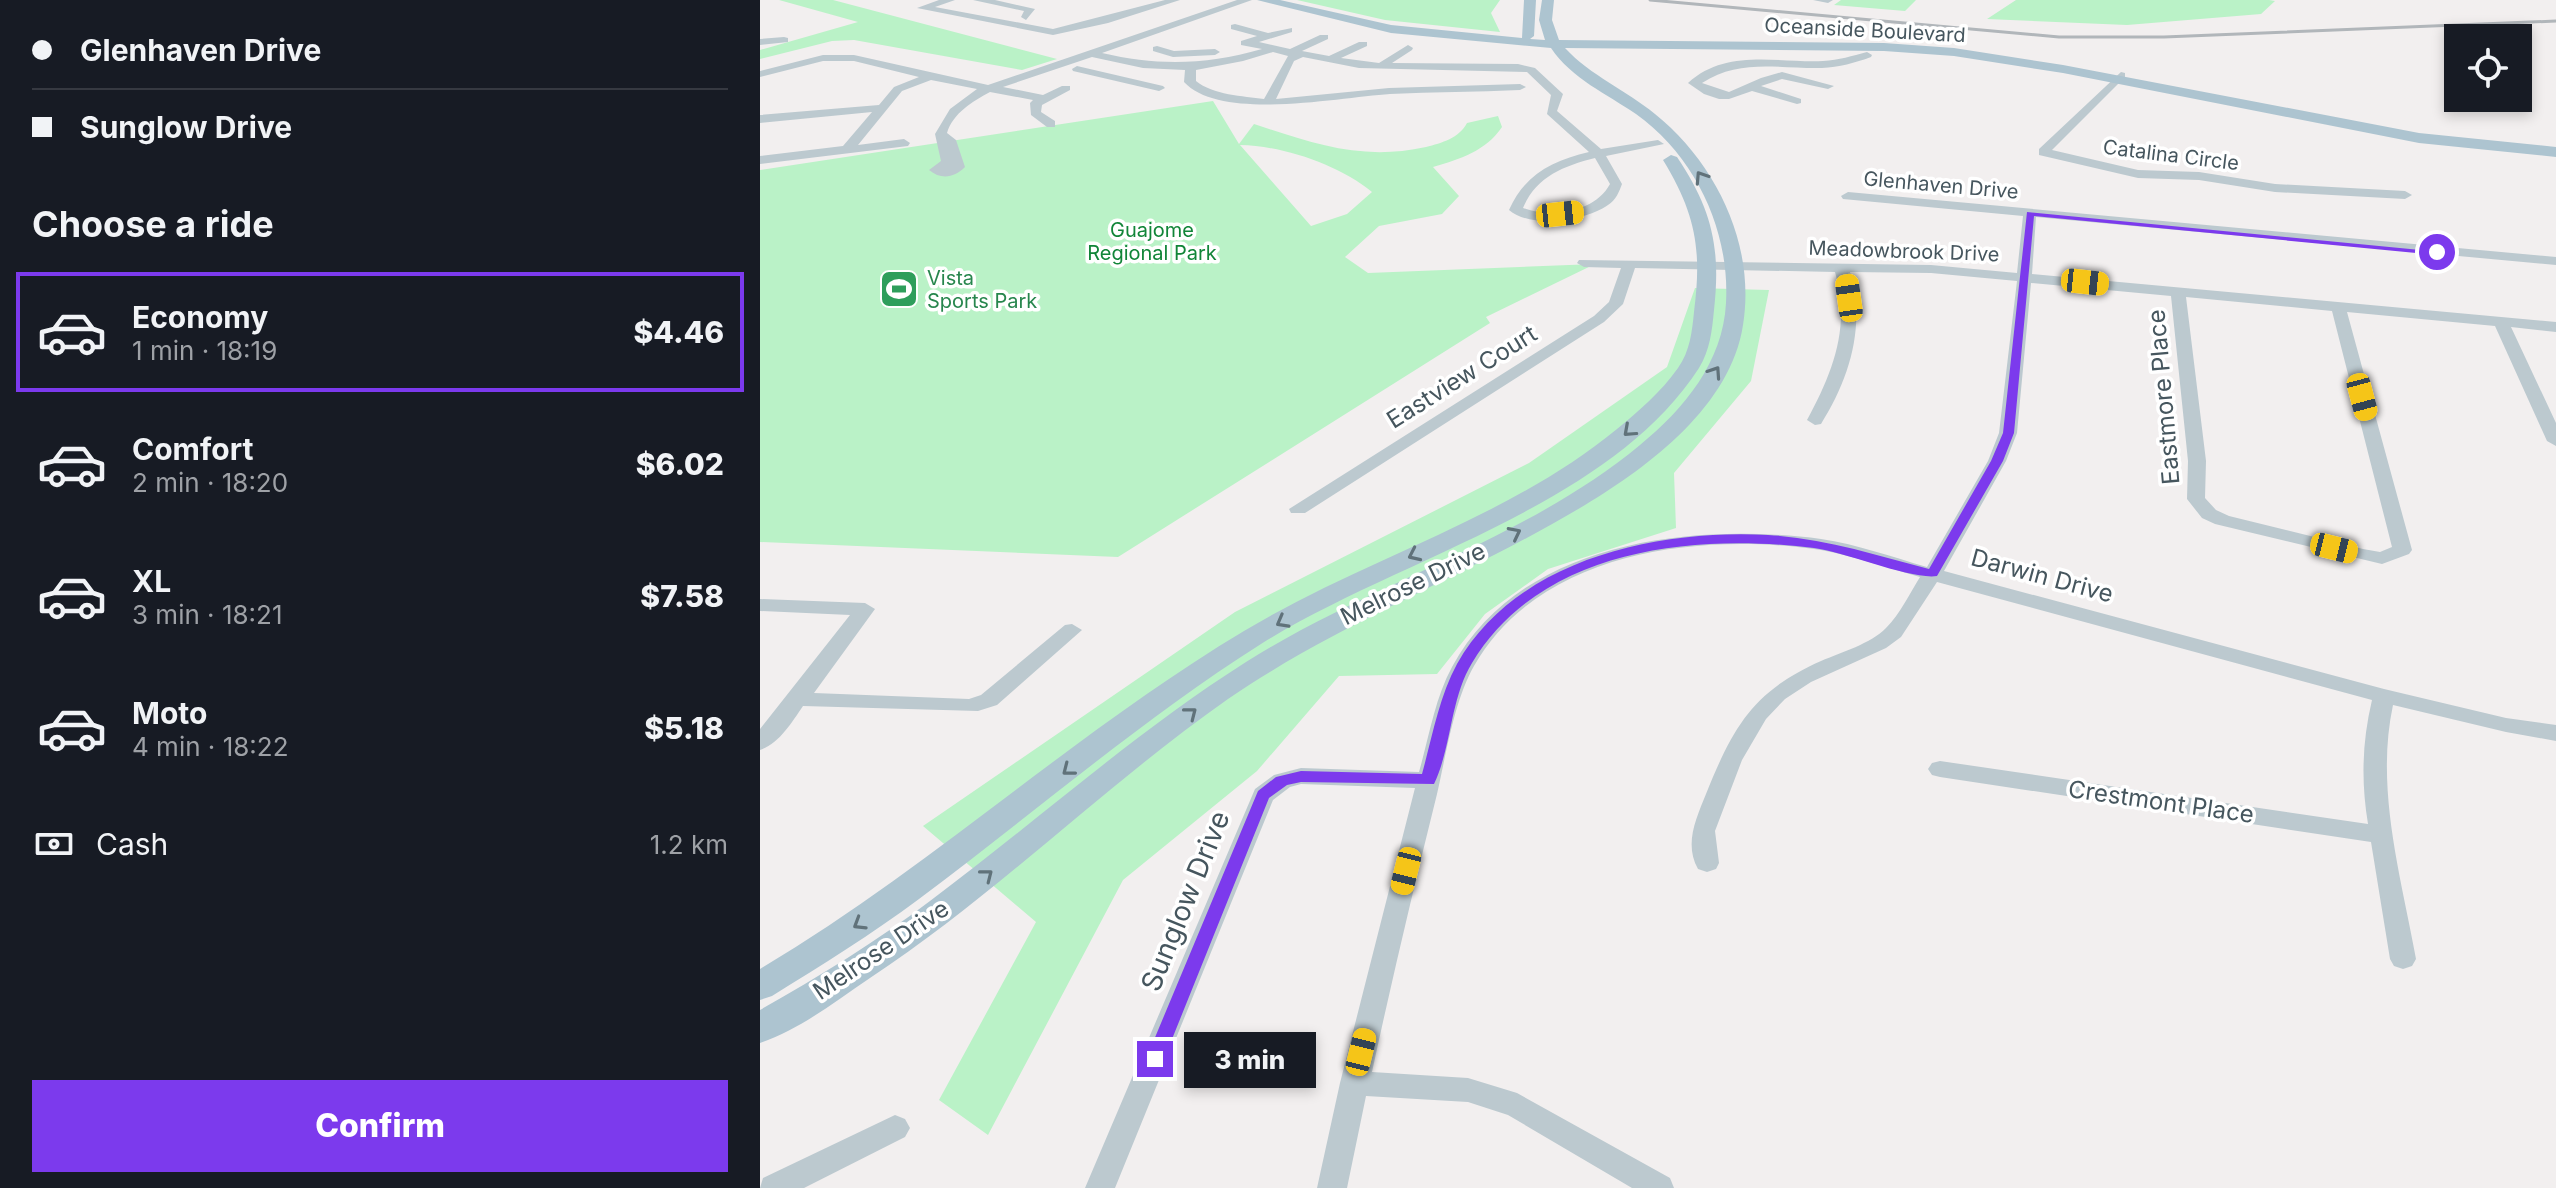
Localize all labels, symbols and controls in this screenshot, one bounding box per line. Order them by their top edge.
street label: Oceanside Boulevard [1764,13,1966,47]
map controls [2444,24,2532,112]
button: locate [2444,24,2532,112]
text: Glenhaven Drive [80,32,321,68]
text: Sunglow Drive [80,109,292,145]
street label: Catalina Circle [2102,135,2240,175]
street label: Glenhaven Drive [1862,166,2020,204]
one-way arrow [1696,172,1711,186]
car [1535,200,1585,228]
text: Choose a ride [32,202,274,246]
park label: Guajome Regional Park [1087,218,1217,265]
route start [2419,234,2455,270]
street label: Meadowbrook Drive [1808,236,2000,266]
place label: Vista Sports Park [927,266,1037,313]
sports icon: Vista Sports Park [878,268,920,310]
car [2060,268,2110,296]
car [1834,273,1864,323]
icon: car [36,296,108,368]
text: Economy [132,299,268,335]
street label: Eastmore Place [2141,308,2186,486]
text: $4.46 [633,314,724,350]
street label: Eastview Court [1381,319,1542,434]
text: 1 min · 18:19 [132,335,277,366]
one-way arrow [1705,366,1720,380]
car [2344,371,2380,423]
one-way arrow [1624,421,1639,435]
icon: car [36,428,108,500]
text: Comfort [132,431,253,467]
text: $6.02 [636,446,724,482]
text: 2 min · 18:20 [132,467,288,498]
one-way arrow [1507,527,1522,542]
car [2308,531,2360,565]
street label: Melrose Drive [1336,536,1490,631]
street label: Darwin Drive [1968,543,2116,608]
one-way arrow [1407,545,1422,561]
icon: car [36,560,108,632]
text: XL [132,563,171,599]
text: $7.58 [640,578,724,614]
text: 3 min · 18:21 [132,599,283,630]
one-way arrow [1276,612,1290,628]
icon: car [36,692,108,764]
text: Moto [132,695,207,731]
one-way arrow [1182,709,1197,723]
text: $5.18 [644,710,724,746]
text: 4 min · 18:22 [132,731,289,762]
one-way arrow [1062,761,1077,775]
street label: Crestmont Place [2066,774,2256,829]
street label: Sunglow Drive [1133,806,1237,996]
icon: cash [32,822,76,866]
text: Cash [96,826,168,862]
text: 1.2 km [650,829,728,860]
car [1389,845,1423,897]
one-way arrow [978,870,993,884]
street label: Melrose Drive [807,894,954,1006]
one-way arrow [853,914,868,929]
car [1344,1026,1378,1078]
callout: 3 min [1183,1031,1315,1087]
route end [1137,1041,1173,1077]
text: 3 min [1215,1044,1285,1075]
button: Confirm [32,1080,728,1172]

